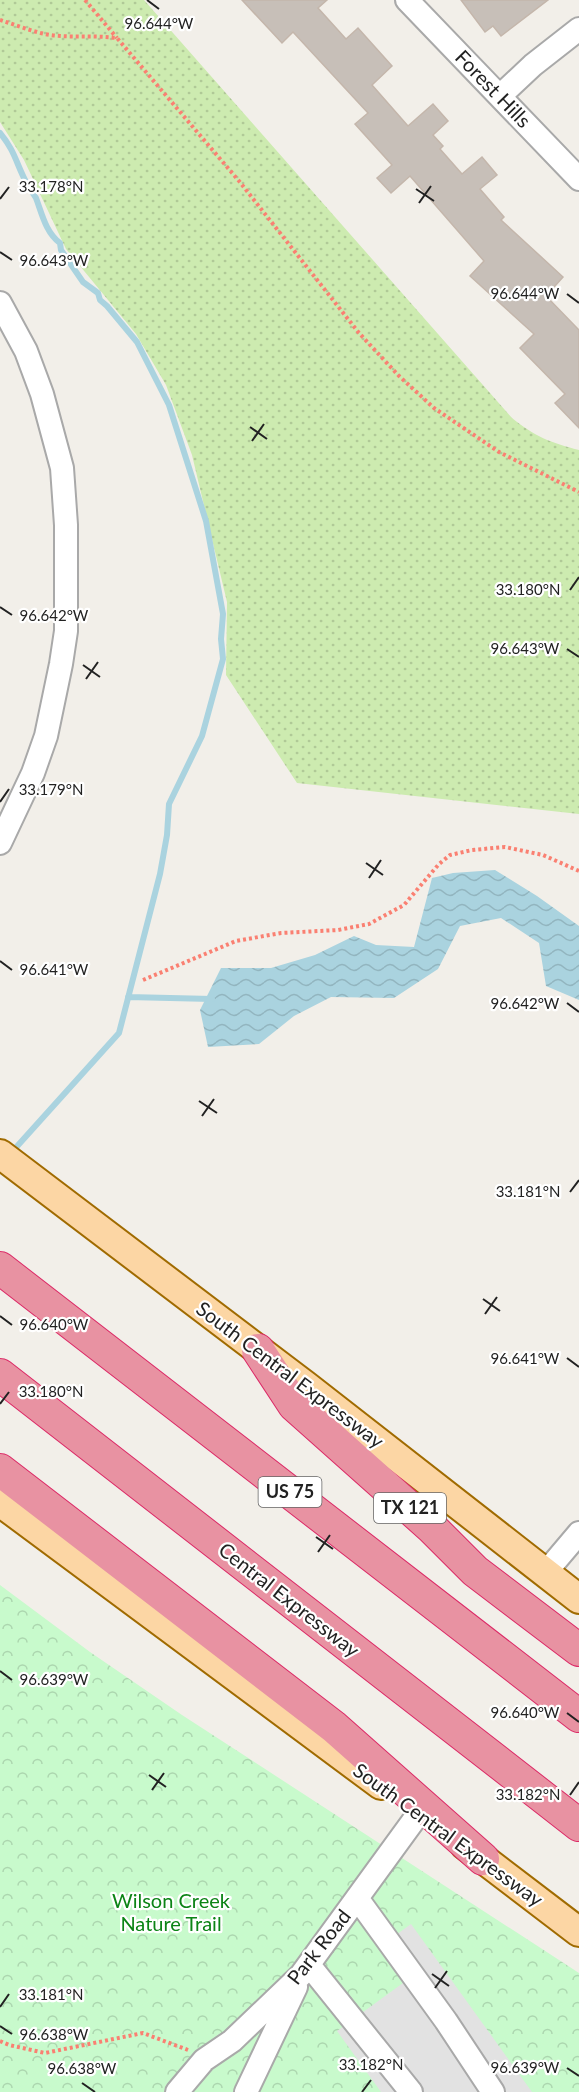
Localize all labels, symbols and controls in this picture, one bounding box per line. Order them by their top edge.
text: 96.644°W [125,14,194,32]
street label: Forest Hills [451,45,536,132]
text: 33.178°N [19,177,83,195]
text: 96.643°W [20,251,89,269]
text: 96.644°W [491,284,560,302]
text: 33.180°N [496,580,560,598]
text: 96.642°W [20,606,89,624]
text: 96.643°W [491,639,560,657]
text: 33.179°N [19,780,83,798]
text: 96.641°W [20,960,89,978]
text: 96.642°W [491,994,560,1012]
text: 33.181°N [496,1182,560,1200]
street label: South Central Expressway [192,1296,390,1453]
text: 96.640°W [20,1315,89,1333]
text: 96.641°W [491,1349,560,1367]
text: 33.180°N [19,1382,83,1400]
road number: US 75 [258,1477,322,1507]
road number: TX 121 [374,1493,446,1523]
street label: Central Expressway [215,1537,365,1662]
text: 96.639°W [20,1670,89,1688]
text: 96.640°W [491,1703,560,1721]
street label: South Central Expressway [349,1757,549,1911]
text: 33.182°N [496,1785,560,1803]
park label: Wilson Creek Nature Trail [112,1888,231,1935]
street label: Park Road [281,1904,355,1989]
text: 33.181°N [19,1985,83,2003]
text: 96.638°W [20,2025,89,2043]
text: 33.182°N [339,2055,403,2073]
text: 96.639°W [491,2058,560,2076]
text: 96.638°W [48,2059,117,2077]

